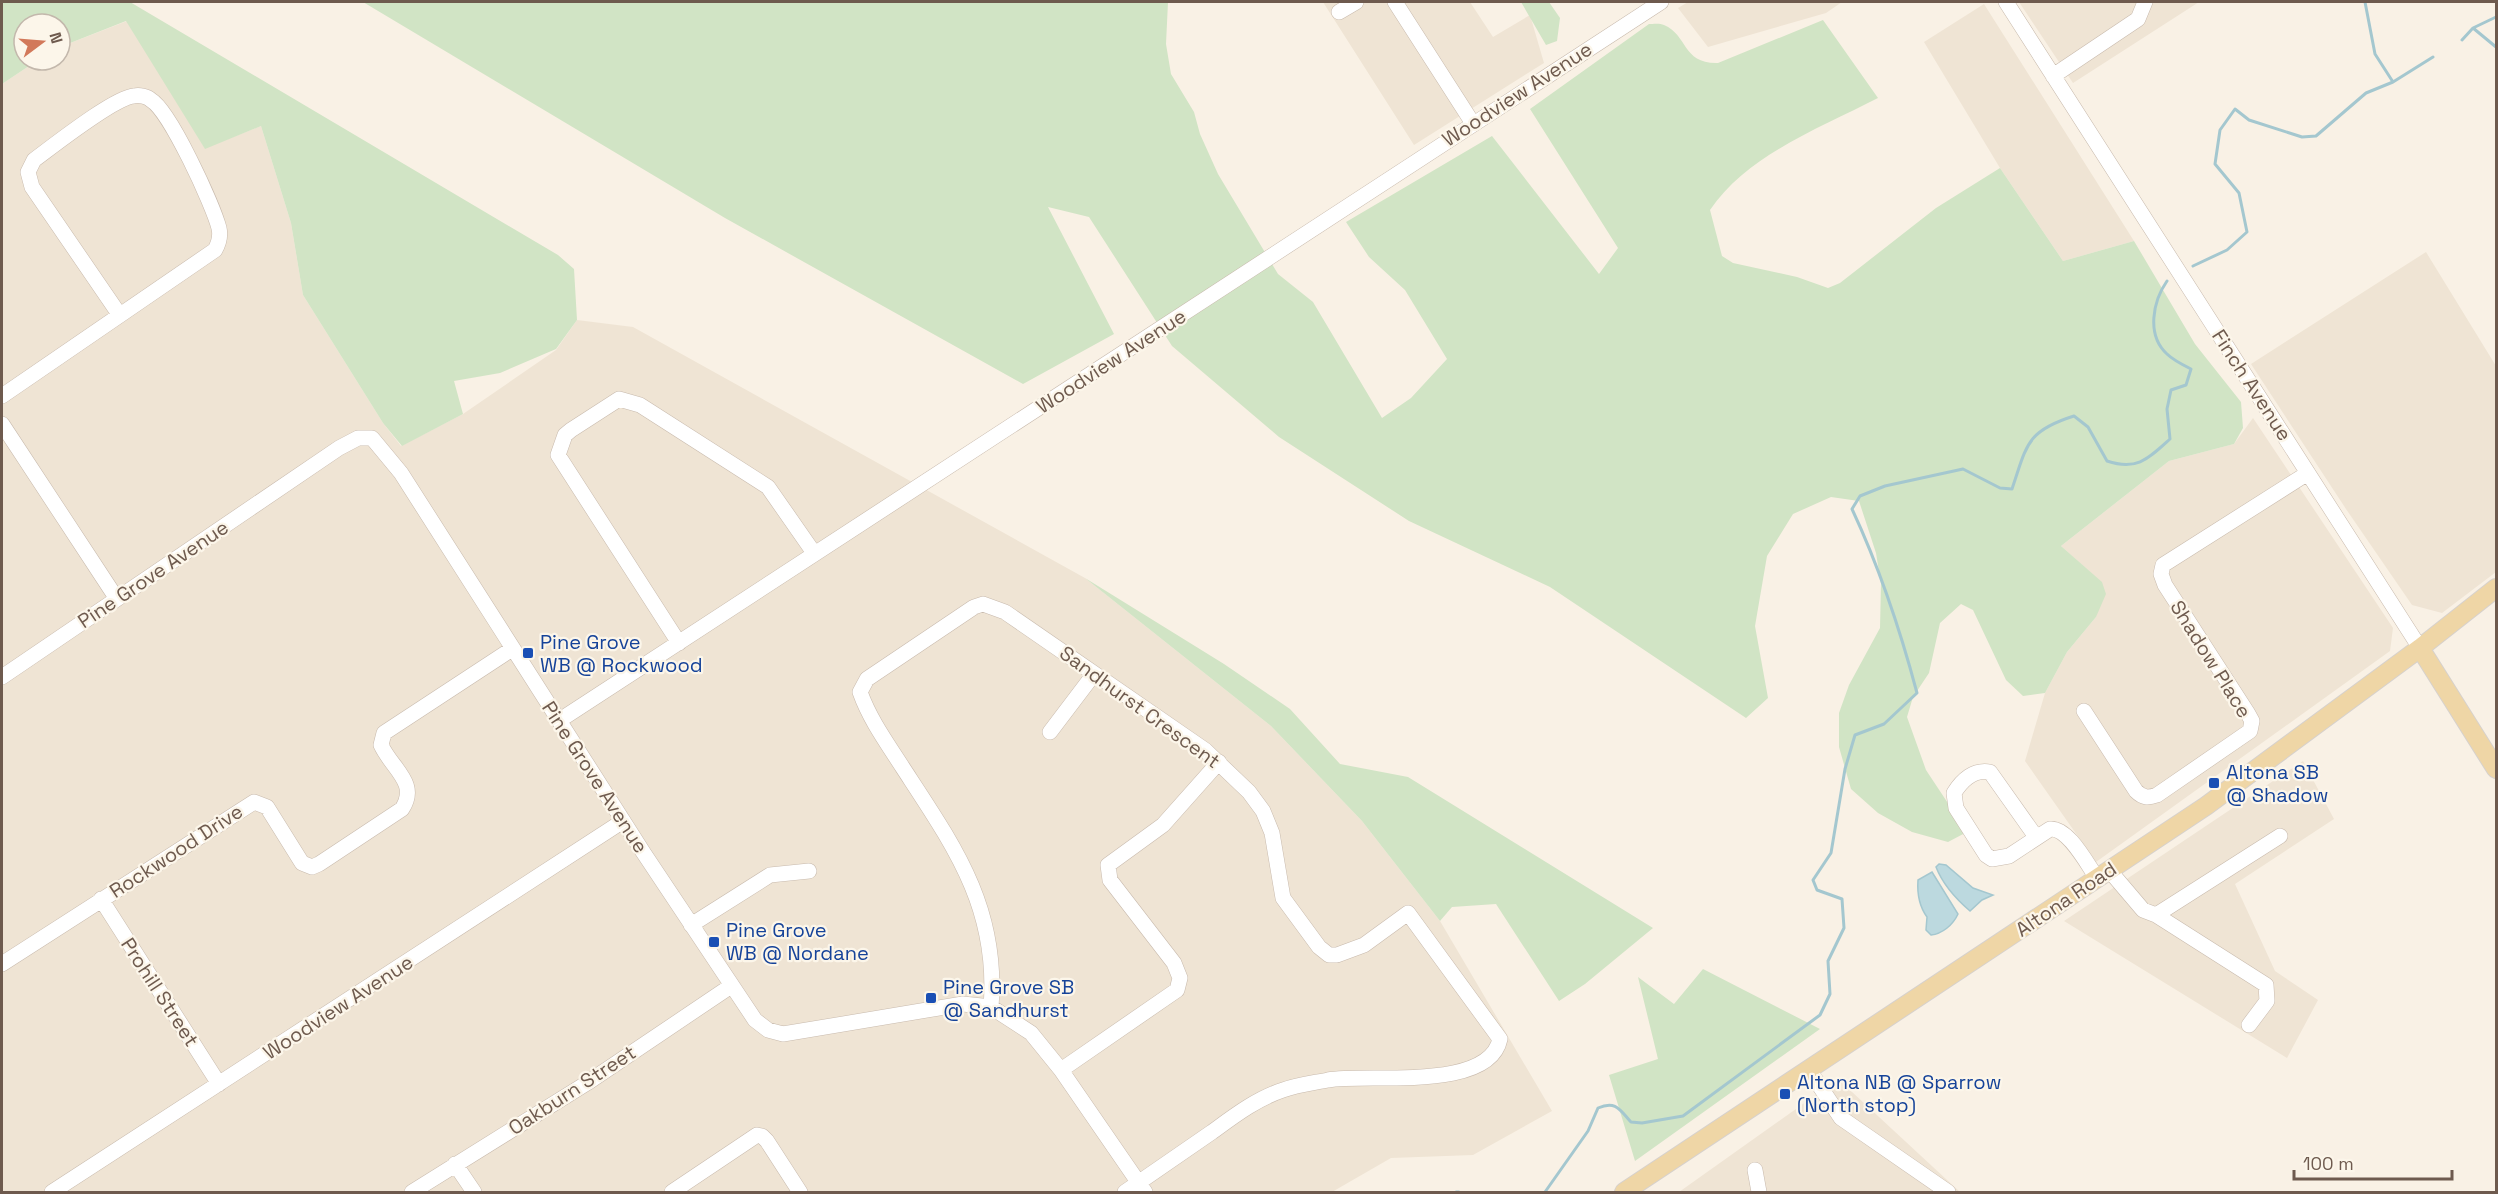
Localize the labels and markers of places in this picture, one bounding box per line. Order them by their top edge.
place label: Pine Grove WB @ Rockwood [540,629,703,678]
marker: Pine Grove WB @ Rockwood [521,646,535,660]
place label: Altona SB @ Shadow [2226,759,2328,808]
marker: Altona SB @ Shadow [2207,776,2221,790]
place label: Pine Grove WB @ Nordane [726,917,869,966]
marker: Pine Grove WB @ Nordane [707,935,721,949]
place label: Pine Grove SB @ Sandhurst [943,974,1074,1023]
marker: Pine Grove SB @ Sandhurst [924,991,938,1005]
place label: Altona NB @ Sparrow (North stop) [1797,1069,2001,1118]
marker: Altona NB @ Sparrow (North stop) [1778,1087,1792,1101]

